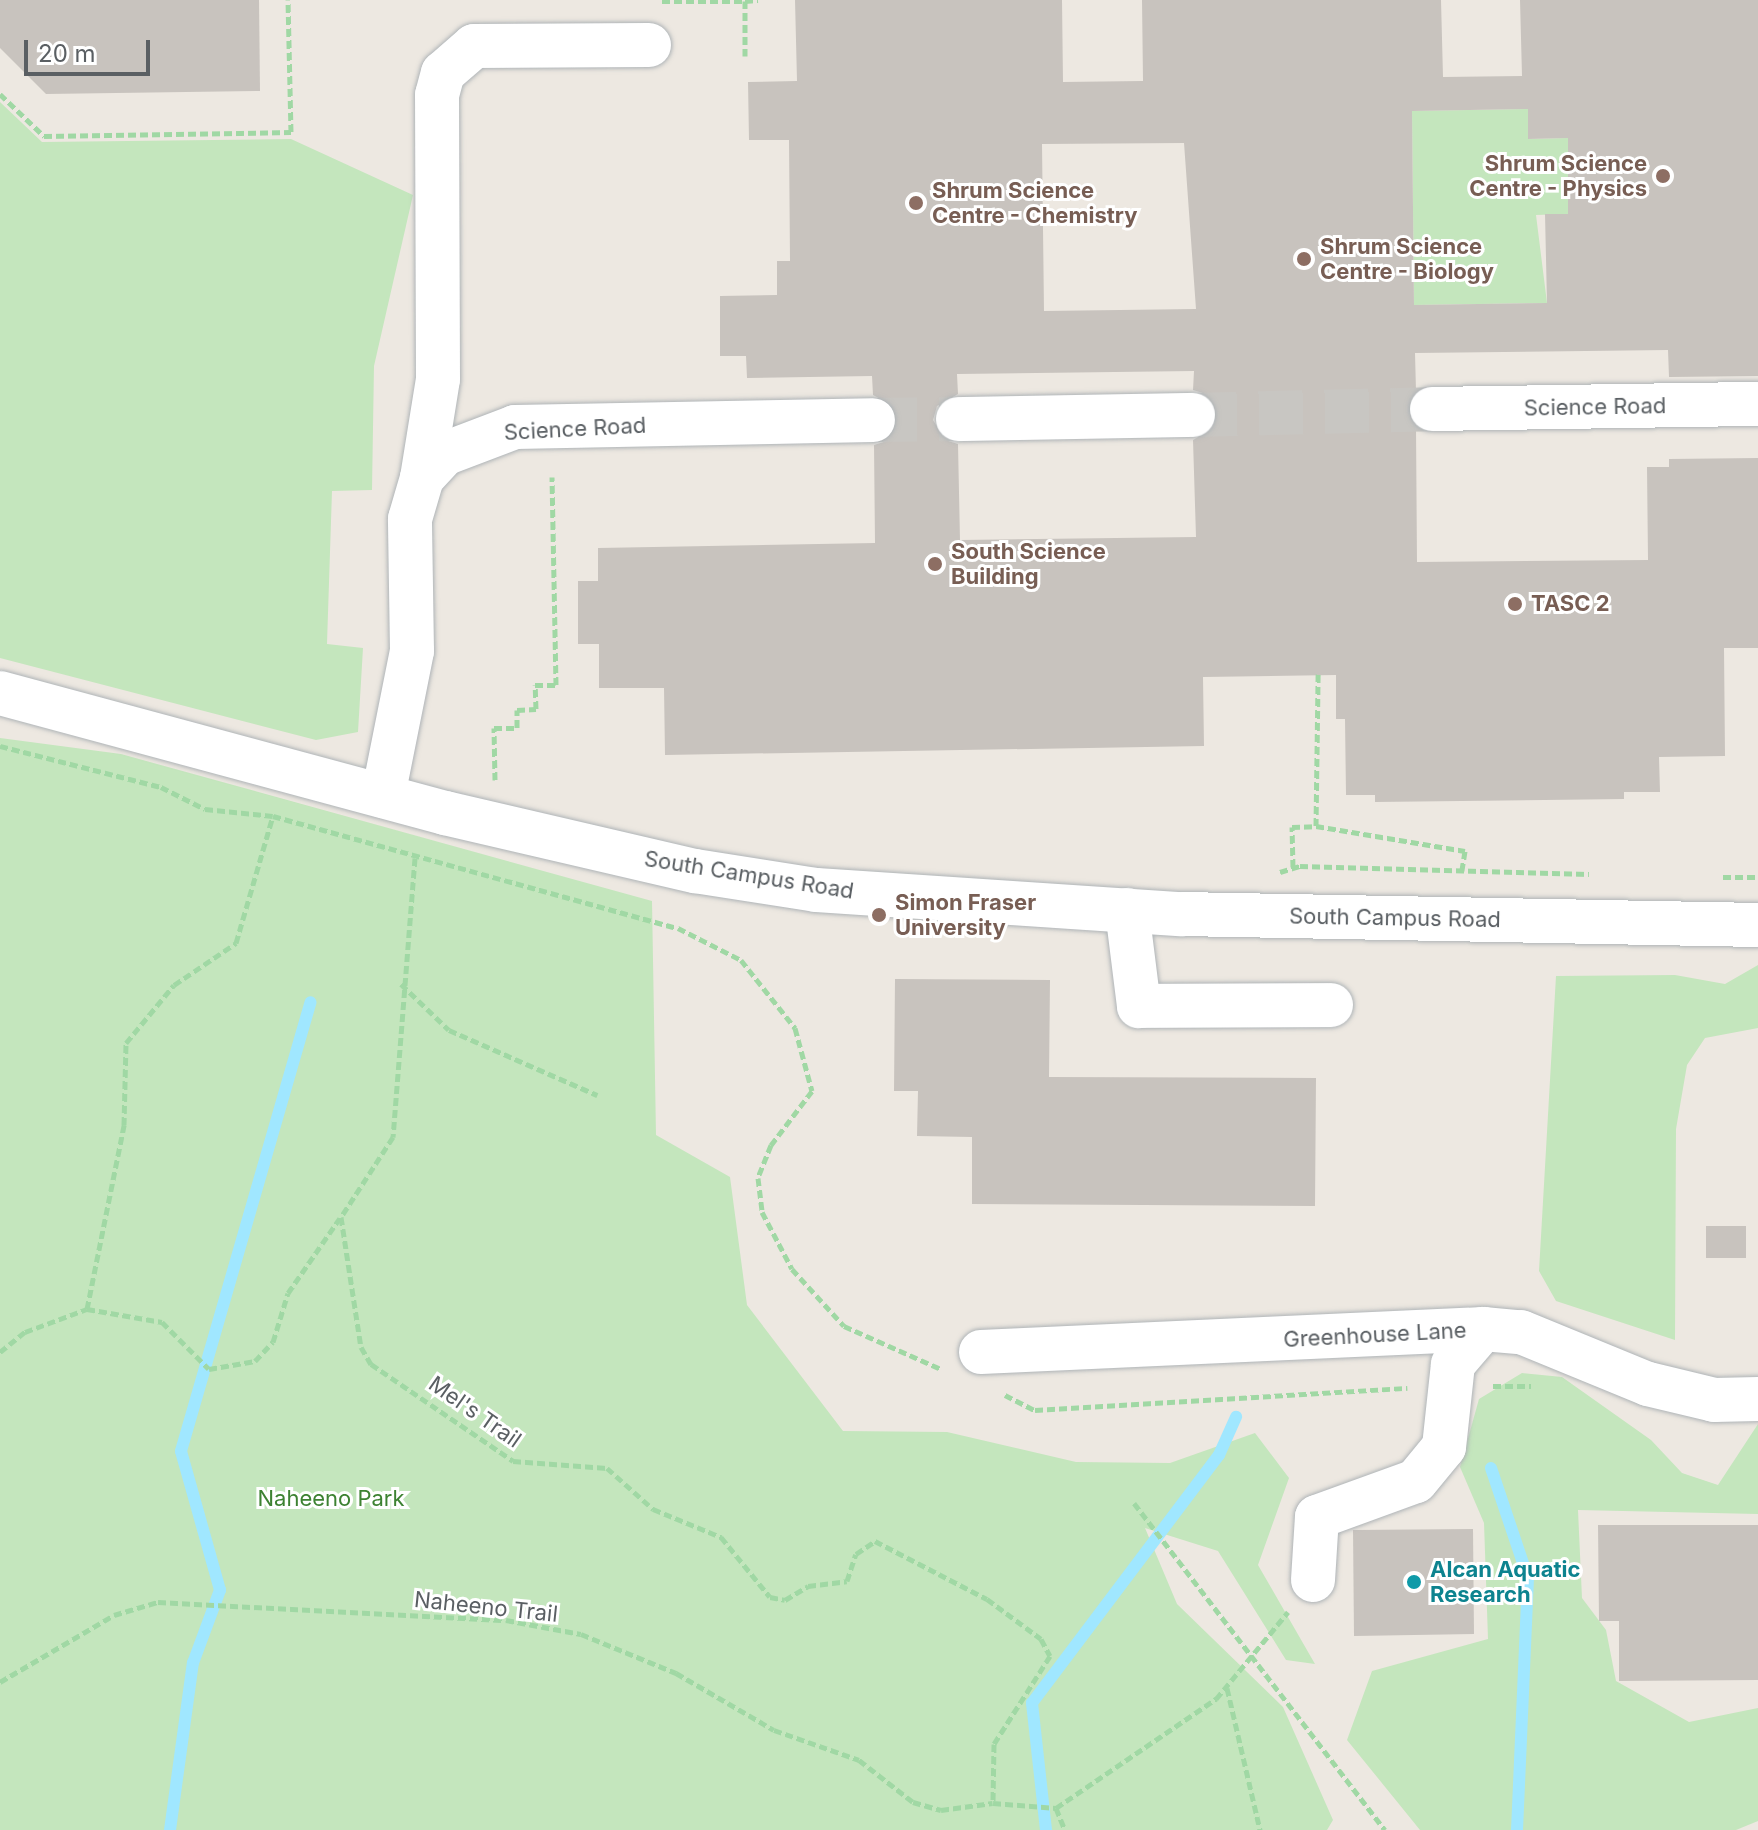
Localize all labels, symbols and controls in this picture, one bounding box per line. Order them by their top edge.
scale bar [28,24,154,74]
text: 20 m [38,39,96,68]
place label: Shrum Science Centre - Physics [1469,150,1647,202]
marker: Shrum Science Centre - Physics [1654,167,1672,185]
place label: Shrum Science Centre - Chemistry [932,177,1137,228]
marker: Shrum Science Centre - Chemistry [907,194,925,212]
place label: Shrum Science Centre - Biology [1320,233,1494,284]
marker: Shrum Science Centre - Biology [1295,250,1313,268]
street label: Science Road [1524,393,1666,421]
street label: Science Road [503,412,647,446]
place label: South Science Building [951,538,1106,590]
marker: South Science Building [926,555,944,573]
place label: TASC 2 [1531,591,1610,617]
marker: TASC 2 [1506,595,1524,613]
street label: South Campus Road [642,845,856,905]
place label: Simon Fraser University [895,889,1036,940]
street label: South Campus Road [1289,903,1501,933]
marker: Simon Fraser University [870,906,888,924]
street label: Greenhouse Lane [1283,1317,1467,1353]
street label: Mel's Trail [424,1371,526,1453]
park label: Naheeno Park [257,1486,405,1512]
place label: Alcan Aquatic Research [1430,1556,1580,1608]
marker: Alcan Aquatic Research [1405,1573,1423,1591]
street label: Naheeno Trail [413,1586,559,1628]

